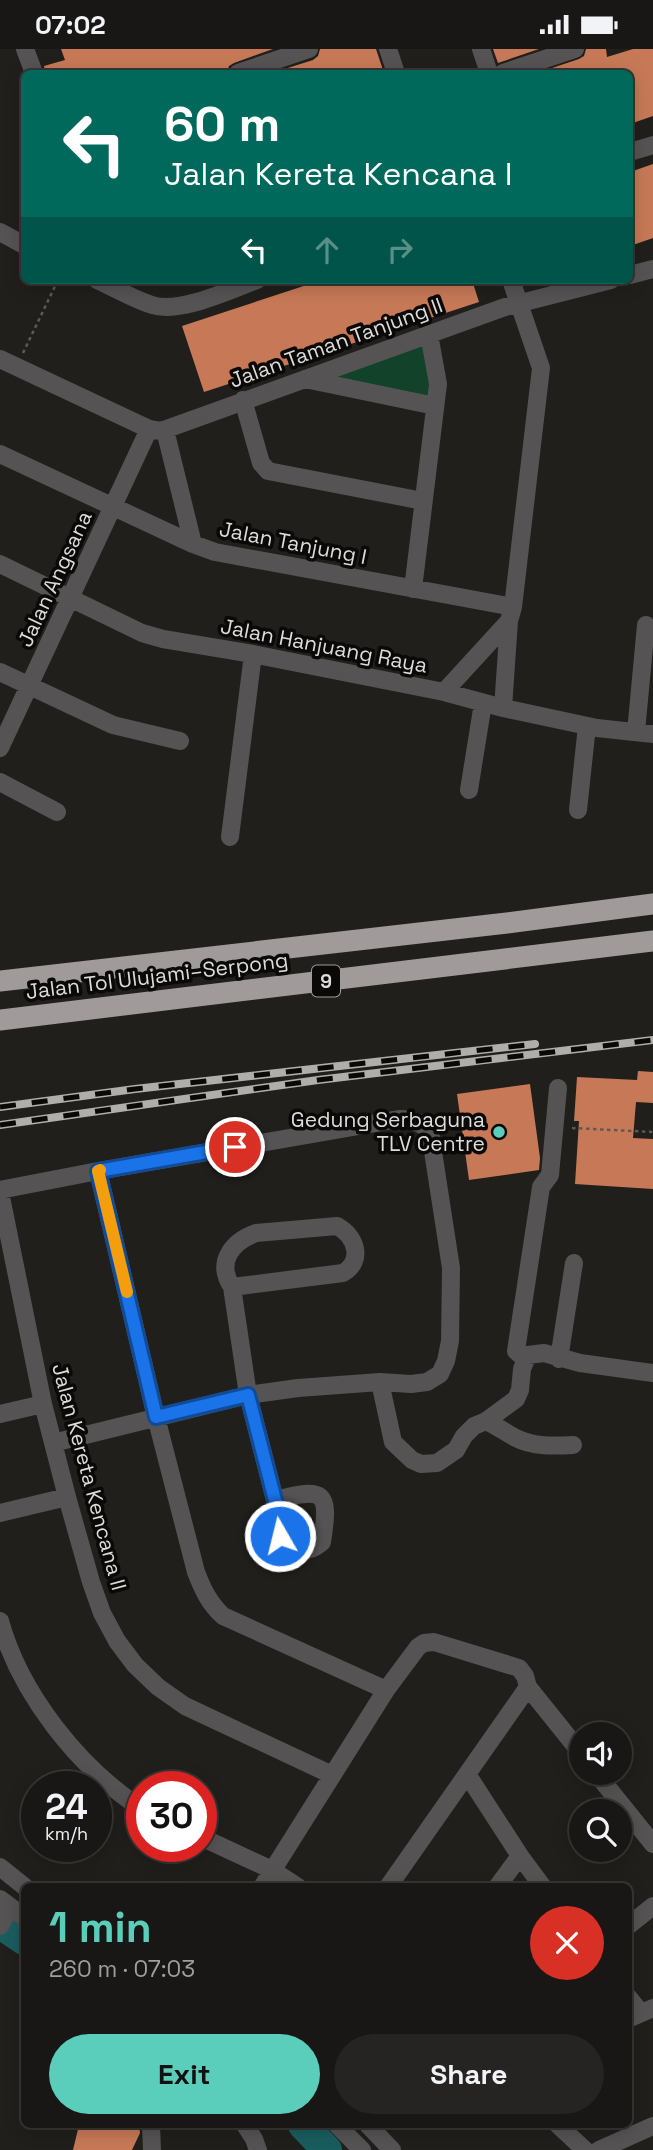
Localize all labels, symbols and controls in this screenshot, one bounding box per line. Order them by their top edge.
text: 07:02 [35,8,106,42]
text: 60 m [164,93,280,155]
icon: left [49,98,140,189]
text: Jalan Kereta Kencana I [164,154,513,194]
icon: left [235,231,273,269]
icon: ahead [308,231,346,269]
icon: right [381,231,419,269]
street label: Jalan Taman Tanjung II [226,291,446,394]
street label: Jalan Angsana [11,507,98,651]
street label: Jalan Tanjung I [217,515,369,570]
street label: Jalan Hanjuang Raya [218,612,430,679]
street label: Jalan Tol Ulujami–Serpong [24,946,290,1005]
road number: 9 [312,965,340,997]
place label: Gedung Serbaguna TLV Centre [291,1106,485,1157]
pin [205,1117,265,1177]
marker: Gedung Serbaguna TLV Centre [491,1124,507,1140]
icon: arrive [216,1128,254,1166]
street label: Jalan Kereta Kencana II [46,1360,133,1593]
position arrow [243,1499,317,1573]
map controls [569,1722,632,1862]
button: sound [569,1722,632,1785]
speed limit sign: 30 [126,1771,217,1862]
text: 24 [45,1785,88,1829]
button: search [569,1799,632,1862]
text: km/h [45,1822,88,1845]
text: 1 min [49,1901,152,1954]
button: close [530,1906,604,1980]
text: 260 m · 07:03 [49,1954,195,1984]
button: Exit [49,2034,320,2114]
button: Share [334,2034,604,2114]

